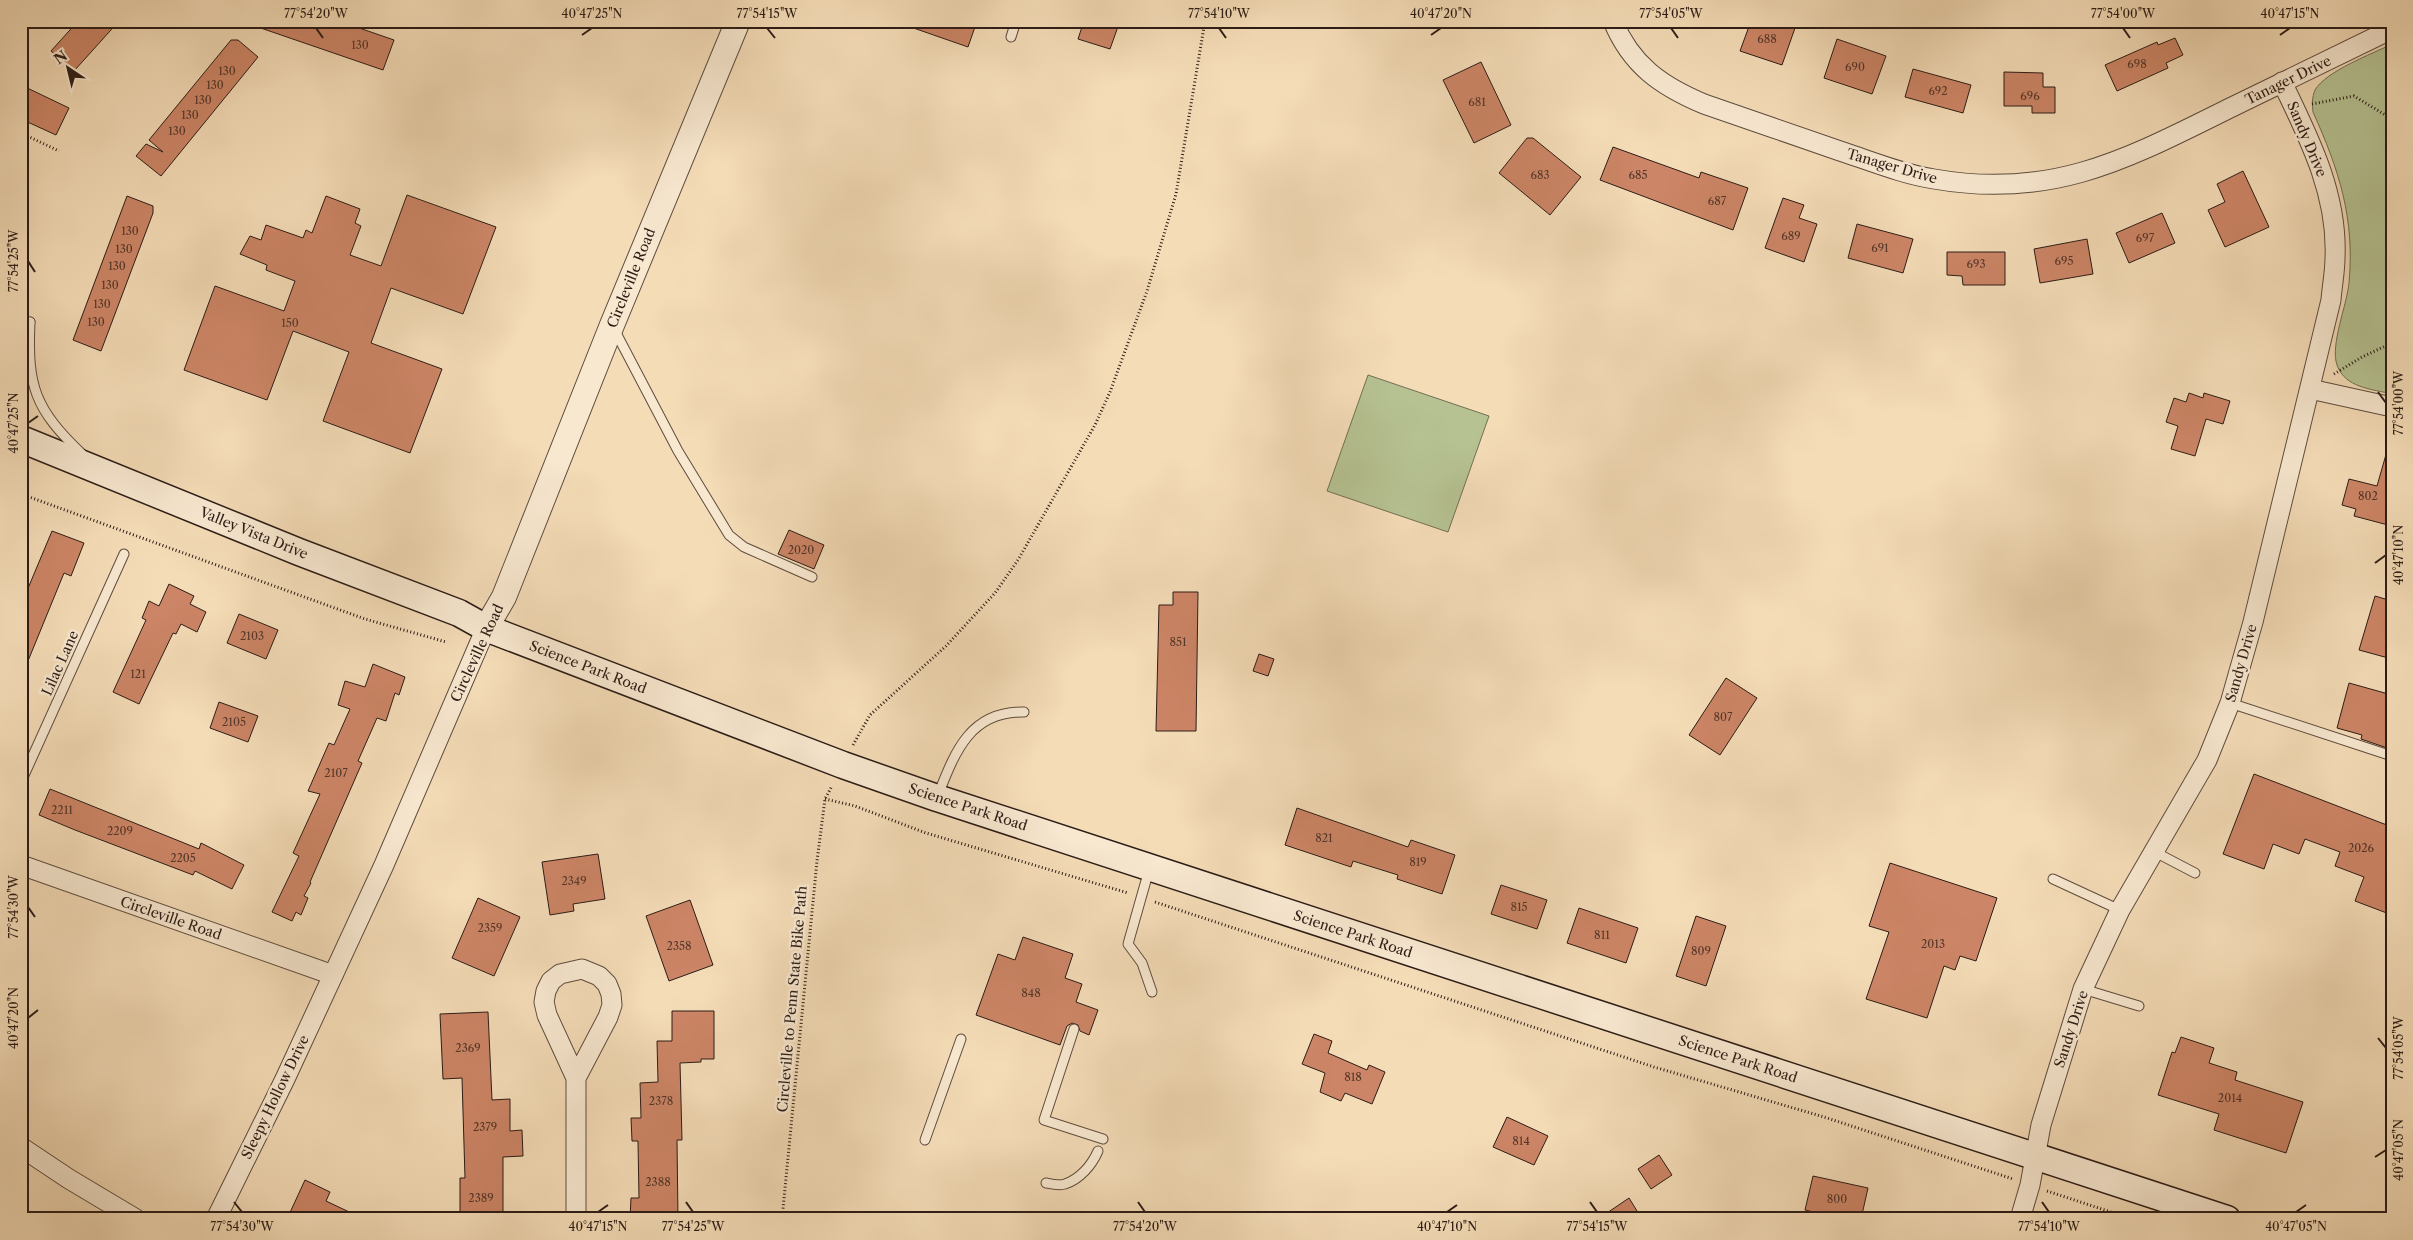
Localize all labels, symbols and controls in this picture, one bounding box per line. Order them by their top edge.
text: 77°54'20"W [284,6,349,21]
text: 40°47'25"N [562,6,623,21]
text: 77°54'15"W [737,6,798,21]
text: 77°54'10"W [1188,6,1251,21]
text: 40°47'20"N [1410,6,1472,21]
text: 77°54'05"W [1639,6,1704,21]
text: 77°54'00"W [2091,6,2156,21]
text: 40°47'15"N [2260,6,2320,21]
house number: 688 [1757,32,1777,46]
house number: 130 [351,38,369,52]
north arrow [42,42,92,92]
text: N [50,46,71,68]
street label: Tanager Drive [2242,51,2334,109]
house number: 698 [2127,57,2147,71]
house number: 690 [1845,60,1865,74]
house number: 130 [218,64,236,78]
house number: 130 [206,78,224,92]
house number: 692 [1928,84,1948,98]
house number: 696 [2020,89,2040,103]
house number: 130 [194,93,212,107]
house number: 681 [1468,95,1486,109]
street label: Sandy Drive [2283,99,2331,180]
house number: 130 [181,108,199,122]
house number: 130 [168,124,186,138]
street label: Tanager Drive [1845,144,1940,188]
house number: 683 [1530,168,1550,182]
house number: 685 [1629,168,1647,182]
house number: 687 [1708,194,1727,208]
house number: 130 [121,224,139,238]
street label: Circleville Road [603,225,659,331]
text: 77°54'25"W [6,229,21,292]
house number: 689 [1781,229,1801,243]
house number: 697 [2136,231,2155,245]
house number: 691 [1871,241,1889,255]
house number: 130 [115,242,133,256]
house number: 695 [2055,254,2073,268]
house number: 693 [1967,257,1985,271]
house number: 130 [108,259,126,273]
house number: 130 [101,278,119,292]
house number: 130 [93,297,111,311]
house number: 130 [87,315,105,329]
house number: 150 [281,316,299,330]
text: 77°54'00"W [2391,370,2406,435]
text: 40°47'25"N [6,392,21,453]
house number: 802 [2358,489,2378,503]
street label: Valley Vista Drive [196,503,311,563]
text: 40°47'10"N [2391,525,2406,585]
house number: 2020 [788,543,814,557]
street label: Circleville Road [446,601,508,705]
street label: Sandy Drive [2221,622,2261,704]
street label: Lilac Lane [38,628,82,698]
house number: 2103 [240,629,264,643]
house number: 851 [1169,635,1187,649]
street label: Science Park Road [527,636,650,698]
house number: 121 [130,667,146,681]
house number: 807 [1714,710,1733,724]
house number: 2105 [222,715,246,729]
house number: 2107 [324,766,348,780]
street label: Science Park Road [906,779,1030,835]
house number: 2211 [51,803,73,817]
house number: 2209 [107,824,133,838]
house number: 821 [1315,831,1333,845]
house number: 2026 [2348,841,2375,855]
house number: 2205 [170,851,196,865]
house number: 819 [1409,855,1427,869]
text: 77°54'30"W [6,874,21,939]
house number: 2349 [561,874,587,888]
street label: Circleville to Penn State Bike Path [773,885,811,1113]
street label: Circleville Road [118,892,225,944]
house number: 815 [1510,900,1528,914]
street label: Science Park Road [1291,906,1415,962]
house number: 2359 [478,921,502,935]
house number: 811 [1594,928,1610,942]
house number: 2013 [1921,937,1945,951]
house number: 2358 [667,939,691,953]
house number: 809 [1691,944,1711,958]
house number: 848 [1021,986,1041,1000]
text: 40°47'20"N [6,987,21,1049]
street label: Sandy Drive [2050,988,2092,1070]
text: 77°54'05"W [2391,1015,2406,1080]
street label: Science Park Road [1676,1031,1800,1087]
street label: Sleepy Hollow Drive [237,1032,313,1162]
house number: 2369 [455,1041,481,1055]
house number: 818 [1344,1070,1362,1084]
house number: 2014 [2218,1091,2242,1105]
house number: 2378 [649,1094,673,1108]
text: 40°47'05"N [2391,1119,2406,1181]
house number: 2379 [473,1120,497,1134]
house number: 814 [1512,1134,1530,1148]
house number: 2388 [645,1175,671,1189]
house number: 2389 [468,1191,494,1205]
house number: 800 [1827,1192,1847,1206]
text: 77°54'30"W [210,1219,275,1234]
text: 40°47'15"N [568,1219,628,1234]
text: 77°54'25"W [662,1219,725,1234]
text: 77°54'20"W [1113,1219,1178,1234]
text: 40°47'10"N [1417,1219,1477,1234]
text: 77°54'15"W [1567,1219,1628,1234]
text: 77°54'10"W [2018,1219,2081,1234]
text: 40°47'05"N [2265,1219,2327,1234]

